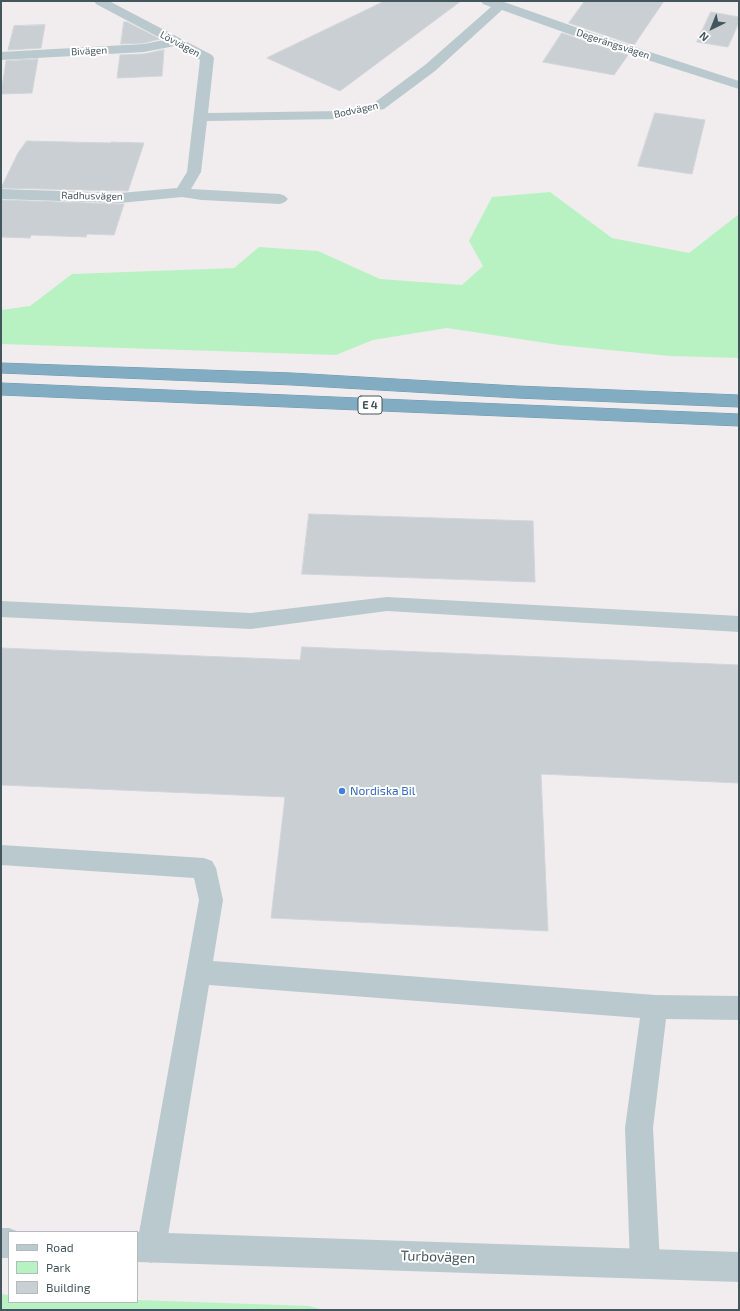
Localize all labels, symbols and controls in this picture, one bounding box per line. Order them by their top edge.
north arrow [692,8,732,48]
street label: Degerängsvägen [575,27,651,61]
street label: Lövvägen [158,28,202,60]
text: N [696,30,711,45]
street label: Bivägen [71,44,107,58]
street label: Bodvägen [333,99,379,121]
street label: Radhusvägen [61,189,123,203]
road number: E 4 [358,396,382,414]
place label: Nordiska Bil [350,784,415,798]
marker: Nordiska Bil [337,786,347,796]
legend [8,1231,138,1303]
text: Road [46,1240,74,1254]
street label: Turbovägen [400,1247,476,1267]
text: Park [46,1260,71,1274]
text: Building [46,1280,90,1294]

